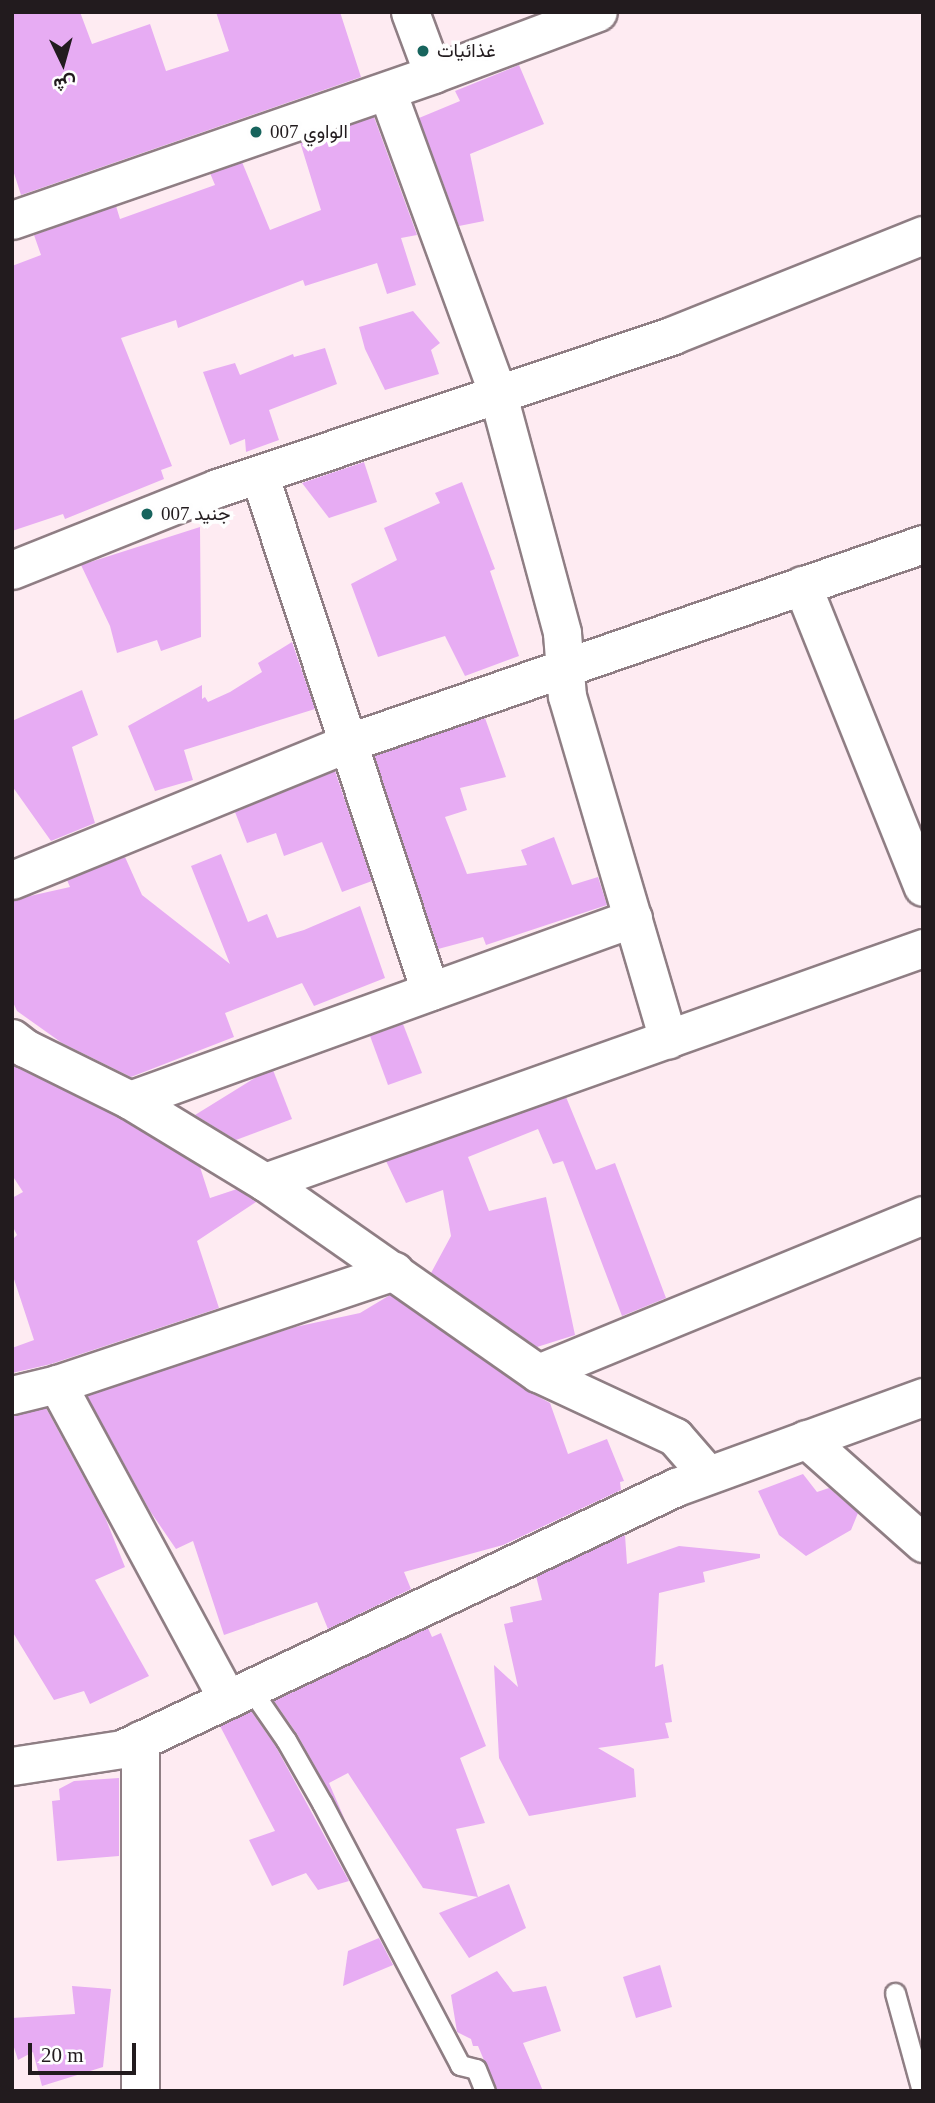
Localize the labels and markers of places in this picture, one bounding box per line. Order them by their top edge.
place label: غذائيات [437,40,496,62]
marker: غذائيات [415,43,431,59]
place label: الواوي 007 [270,121,348,143]
marker: الواوي 007 [248,124,264,140]
place label: جنيد 007 [161,503,230,525]
marker: جنيد 007 [139,506,155,522]

